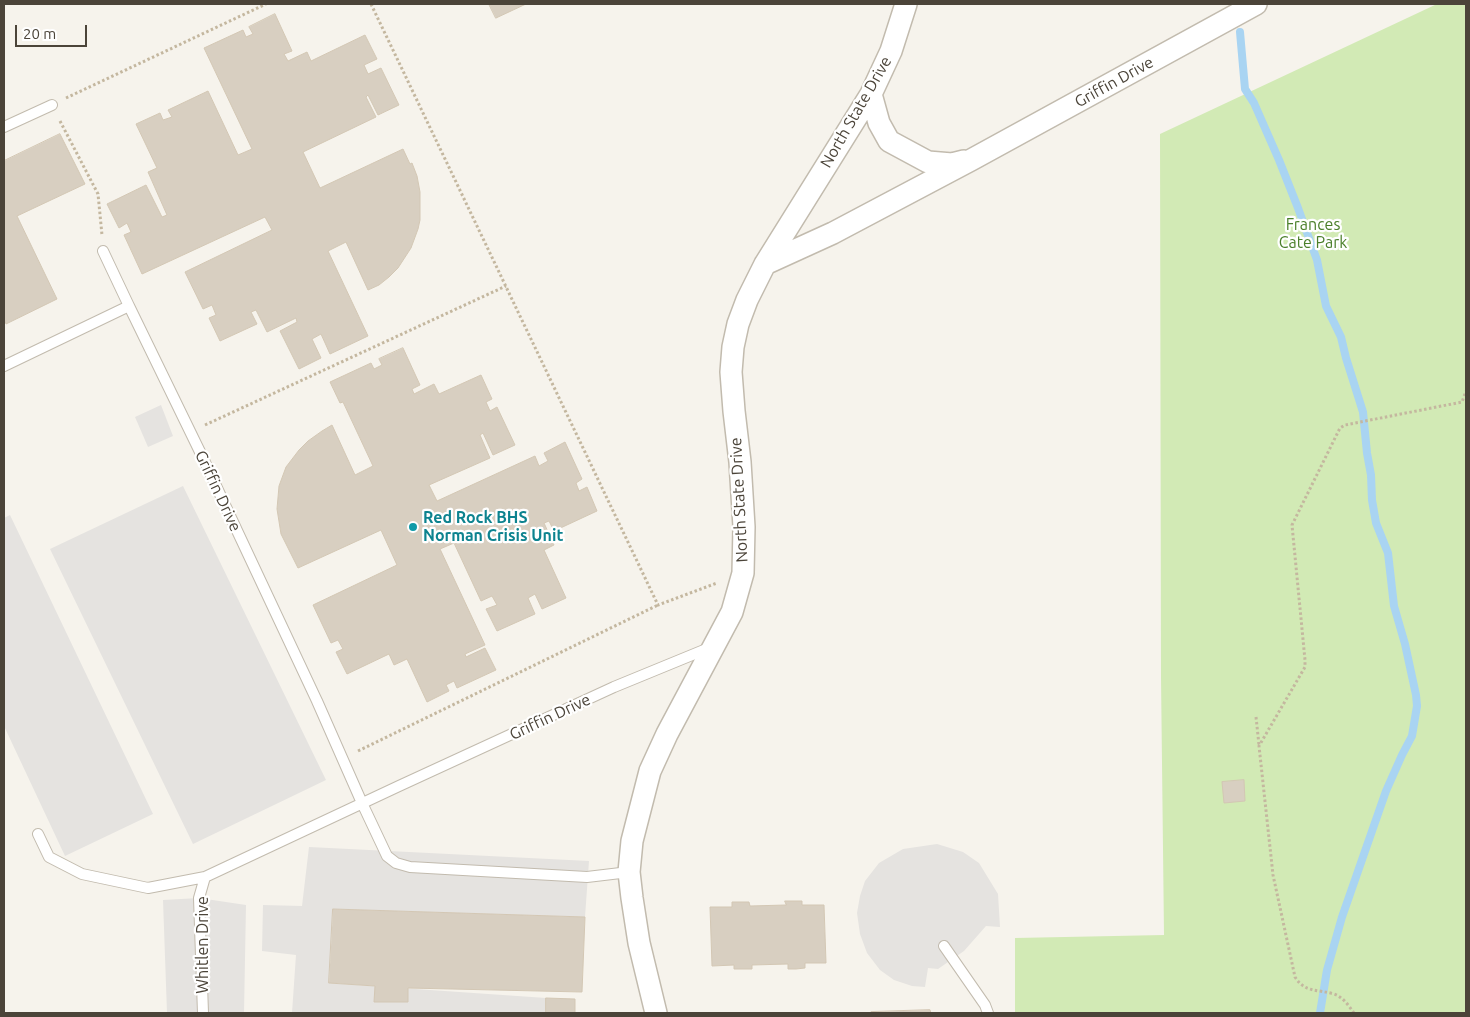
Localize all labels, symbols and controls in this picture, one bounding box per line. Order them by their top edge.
scale bar [18,15,90,47]
text: 20 m [23,25,56,42]
street label: Griffin Drive [1071,52,1157,112]
street label: North State Drive [816,53,896,171]
park label: Frances Cate Park [1279,215,1347,253]
street label: North State Drive [726,437,752,563]
street label: Griffin Drive [191,447,245,535]
place label: Red Rock BHS Norman Crisis Unit [423,508,563,546]
marker: Red Rock BHS Norman Crisis Unit [407,521,419,533]
street label: Griffin Drive [506,690,594,744]
street label: Whitlen Drive [193,896,213,994]

